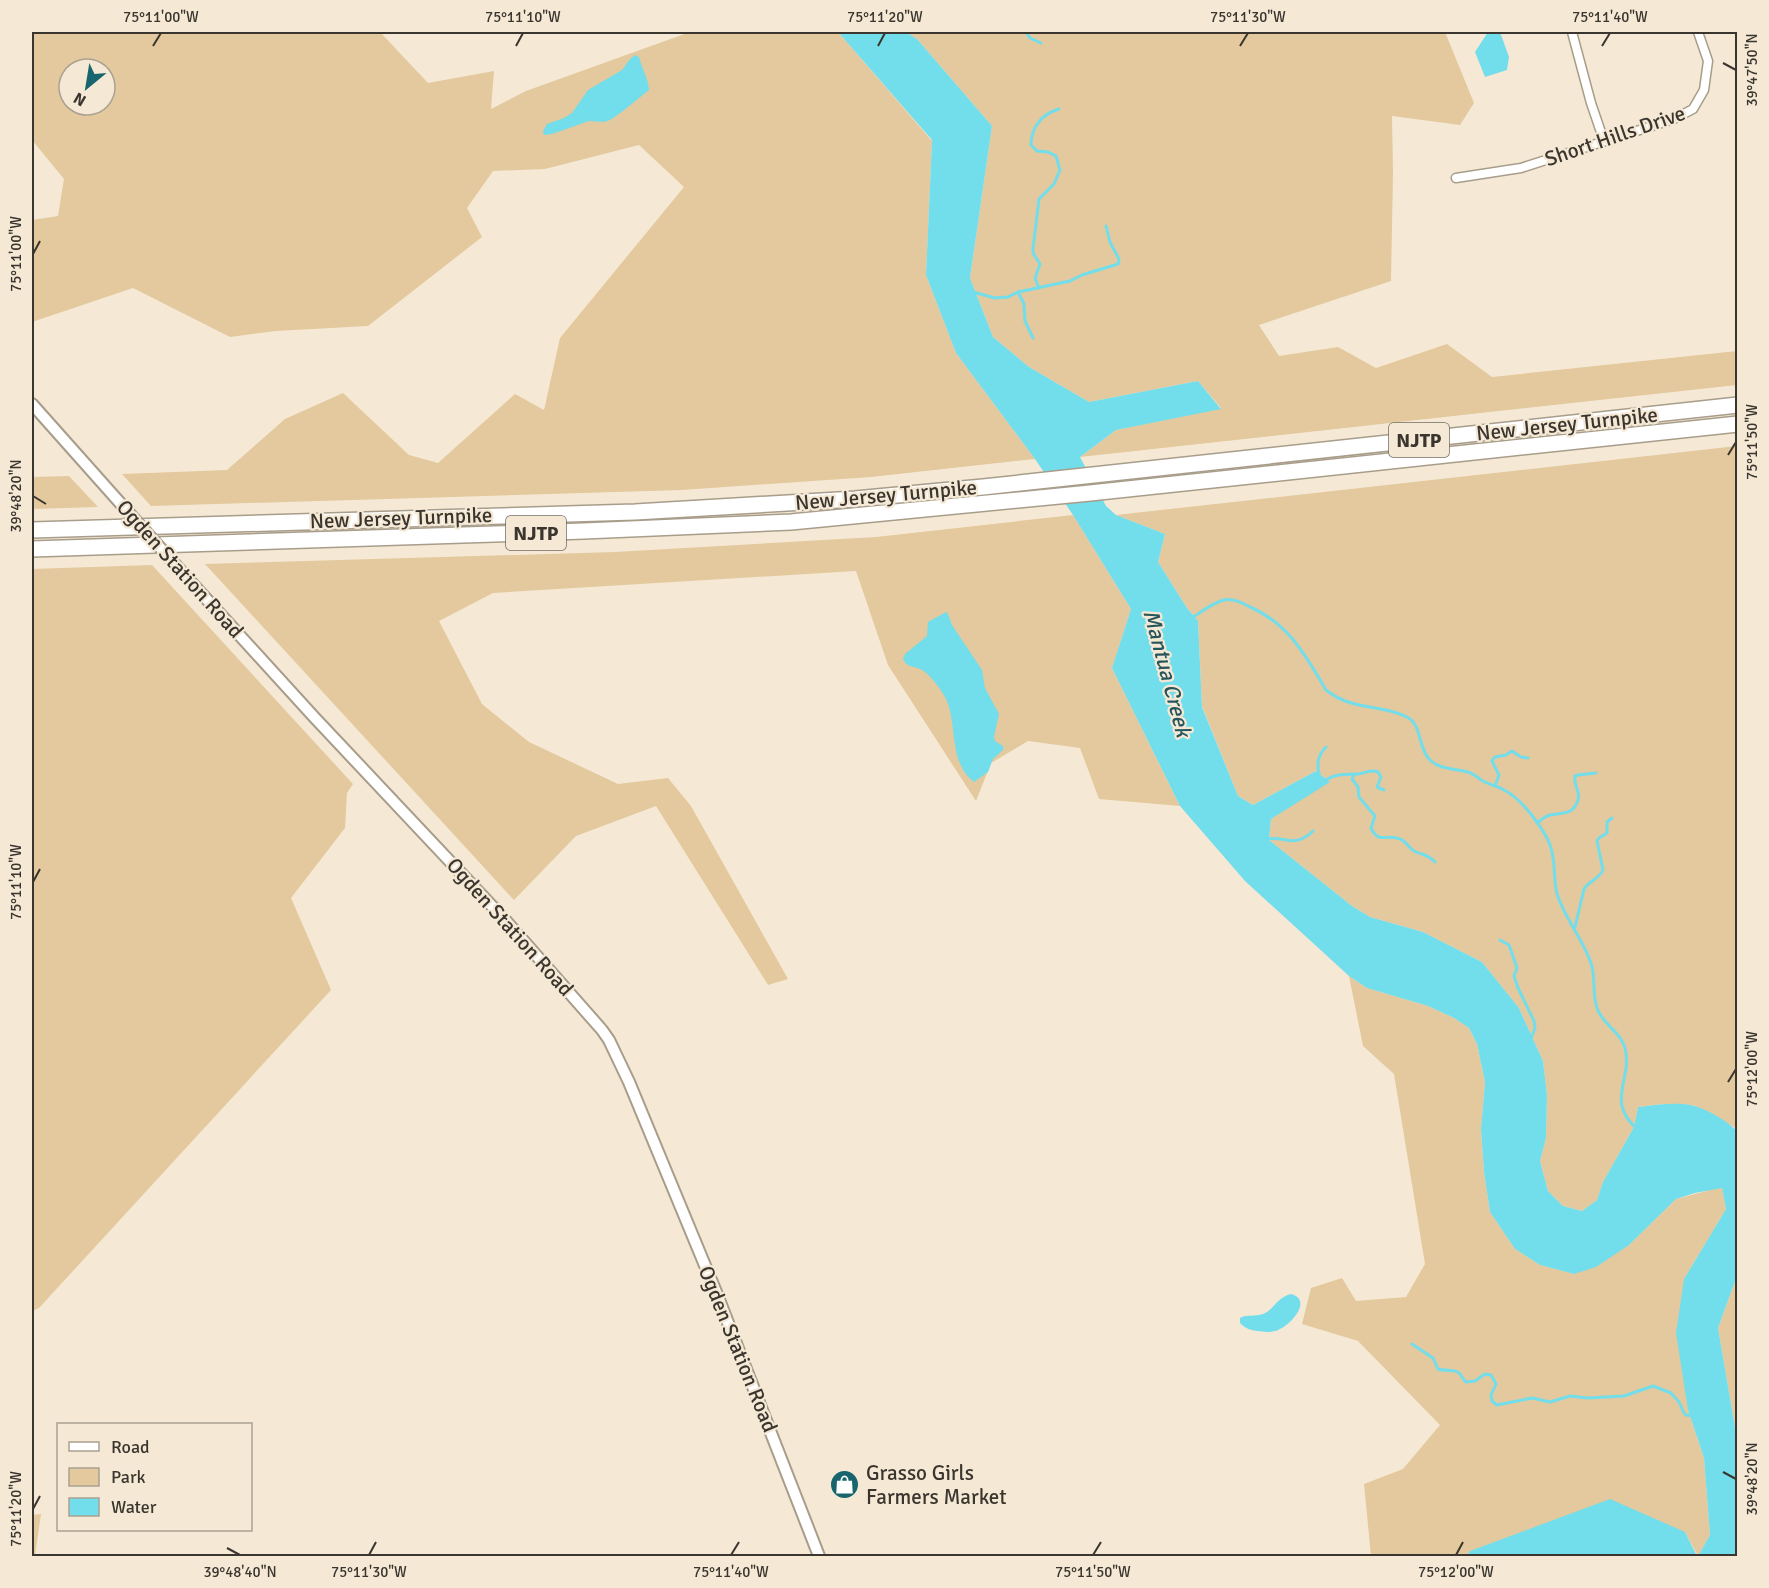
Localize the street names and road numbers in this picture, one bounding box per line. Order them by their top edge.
street label: Short Hills Drive [1541,100,1689,172]
street label: New Jersey Turnpike [1475,402,1659,446]
road number: NJTP [1389,423,1449,457]
street label: New Jersey Turnpike [794,474,978,516]
street label: Ogden Station Road [111,494,249,644]
street label: New Jersey Turnpike [309,502,493,534]
road number: NJTP [506,516,566,550]
street label: Ogden Station Road [441,852,579,1002]
street label: Ogden Station Road [693,1262,783,1436]

